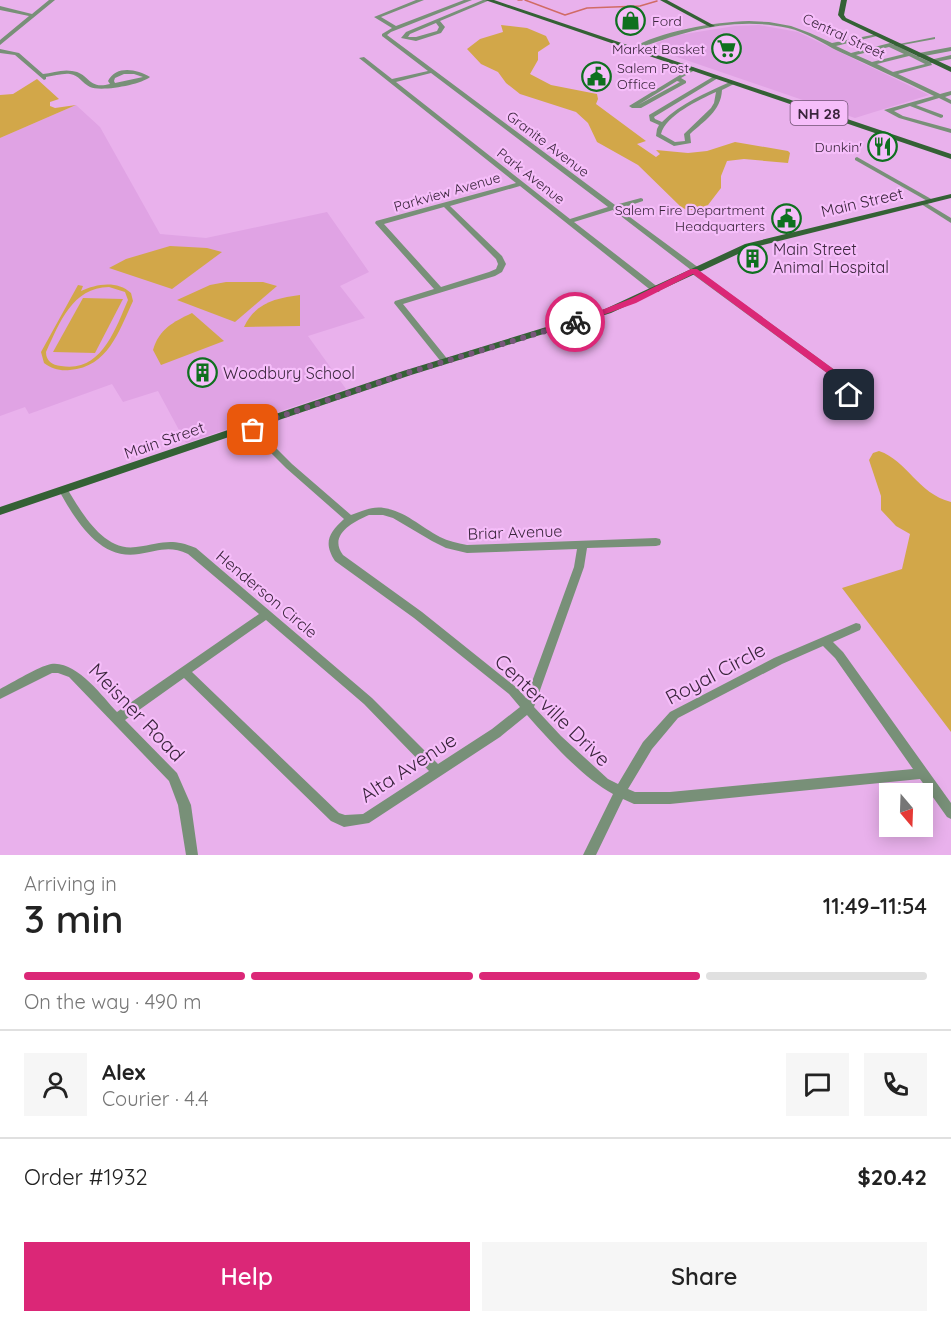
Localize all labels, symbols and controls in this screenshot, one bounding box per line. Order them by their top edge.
shop icon: Ford [615,5,647,37]
street label: Central Street [800,9,888,63]
place label: Ford [652,12,682,30]
supermarket icon: Market Basket [710,33,742,65]
place label: Market Basket [612,40,705,58]
place label: Salem Post Office [617,59,689,93]
public building icon: Salem Post Office [580,60,612,92]
road number: NH 28 [790,101,848,125]
street label: Granite Avenue [503,107,593,181]
restaurant icon: Dunkin' [867,131,899,163]
place label: Dunkin' [815,138,862,156]
street label: Park Avenue [493,144,569,208]
street label: Parkview Avenue [392,168,503,216]
street label: Main Street [819,183,905,221]
place label: Salem Fire Department Headquarters [615,201,765,235]
public building icon: Salem Fire Department Headquarters [770,202,802,234]
place label: Main Street Animal Hospital [773,239,889,277]
building icon: Main Street Animal Hospital [736,242,768,274]
courier [545,292,605,352]
icon: bike [559,306,592,339]
building icon: Woodbury School [186,357,218,389]
place label: Woodbury School [223,363,355,383]
pin [823,369,874,420]
icon: home [832,378,865,411]
pin [227,404,278,455]
icon: bag [236,413,269,446]
street label: Main Street [121,417,207,463]
street label: Briar Avenue [467,520,563,544]
street label: Henderson Circle [212,546,322,642]
street label: Royal Circle [661,636,769,710]
street label: Centerville Drive [490,648,616,772]
street label: Meisner Road [84,658,190,766]
street label: Alta Avenue [355,726,461,808]
north arrow [879,783,933,837]
map controls [879,783,933,837]
text: Arriving in [24,871,117,896]
text: 11:49–11:54 [823,892,927,920]
text: 3 min [24,894,123,943]
text: On the way · 490 m [24,989,202,1014]
button: person [24,1053,87,1116]
button: chat [786,1053,849,1116]
button: phone [864,1053,927,1116]
text: Alex [102,1058,145,1086]
text: Courier · 4.4 [102,1086,208,1111]
text: Order #1932 [24,1163,148,1191]
text: $20.42 [858,1163,927,1191]
button: Help [24,1242,470,1311]
button: Share [482,1242,927,1311]

